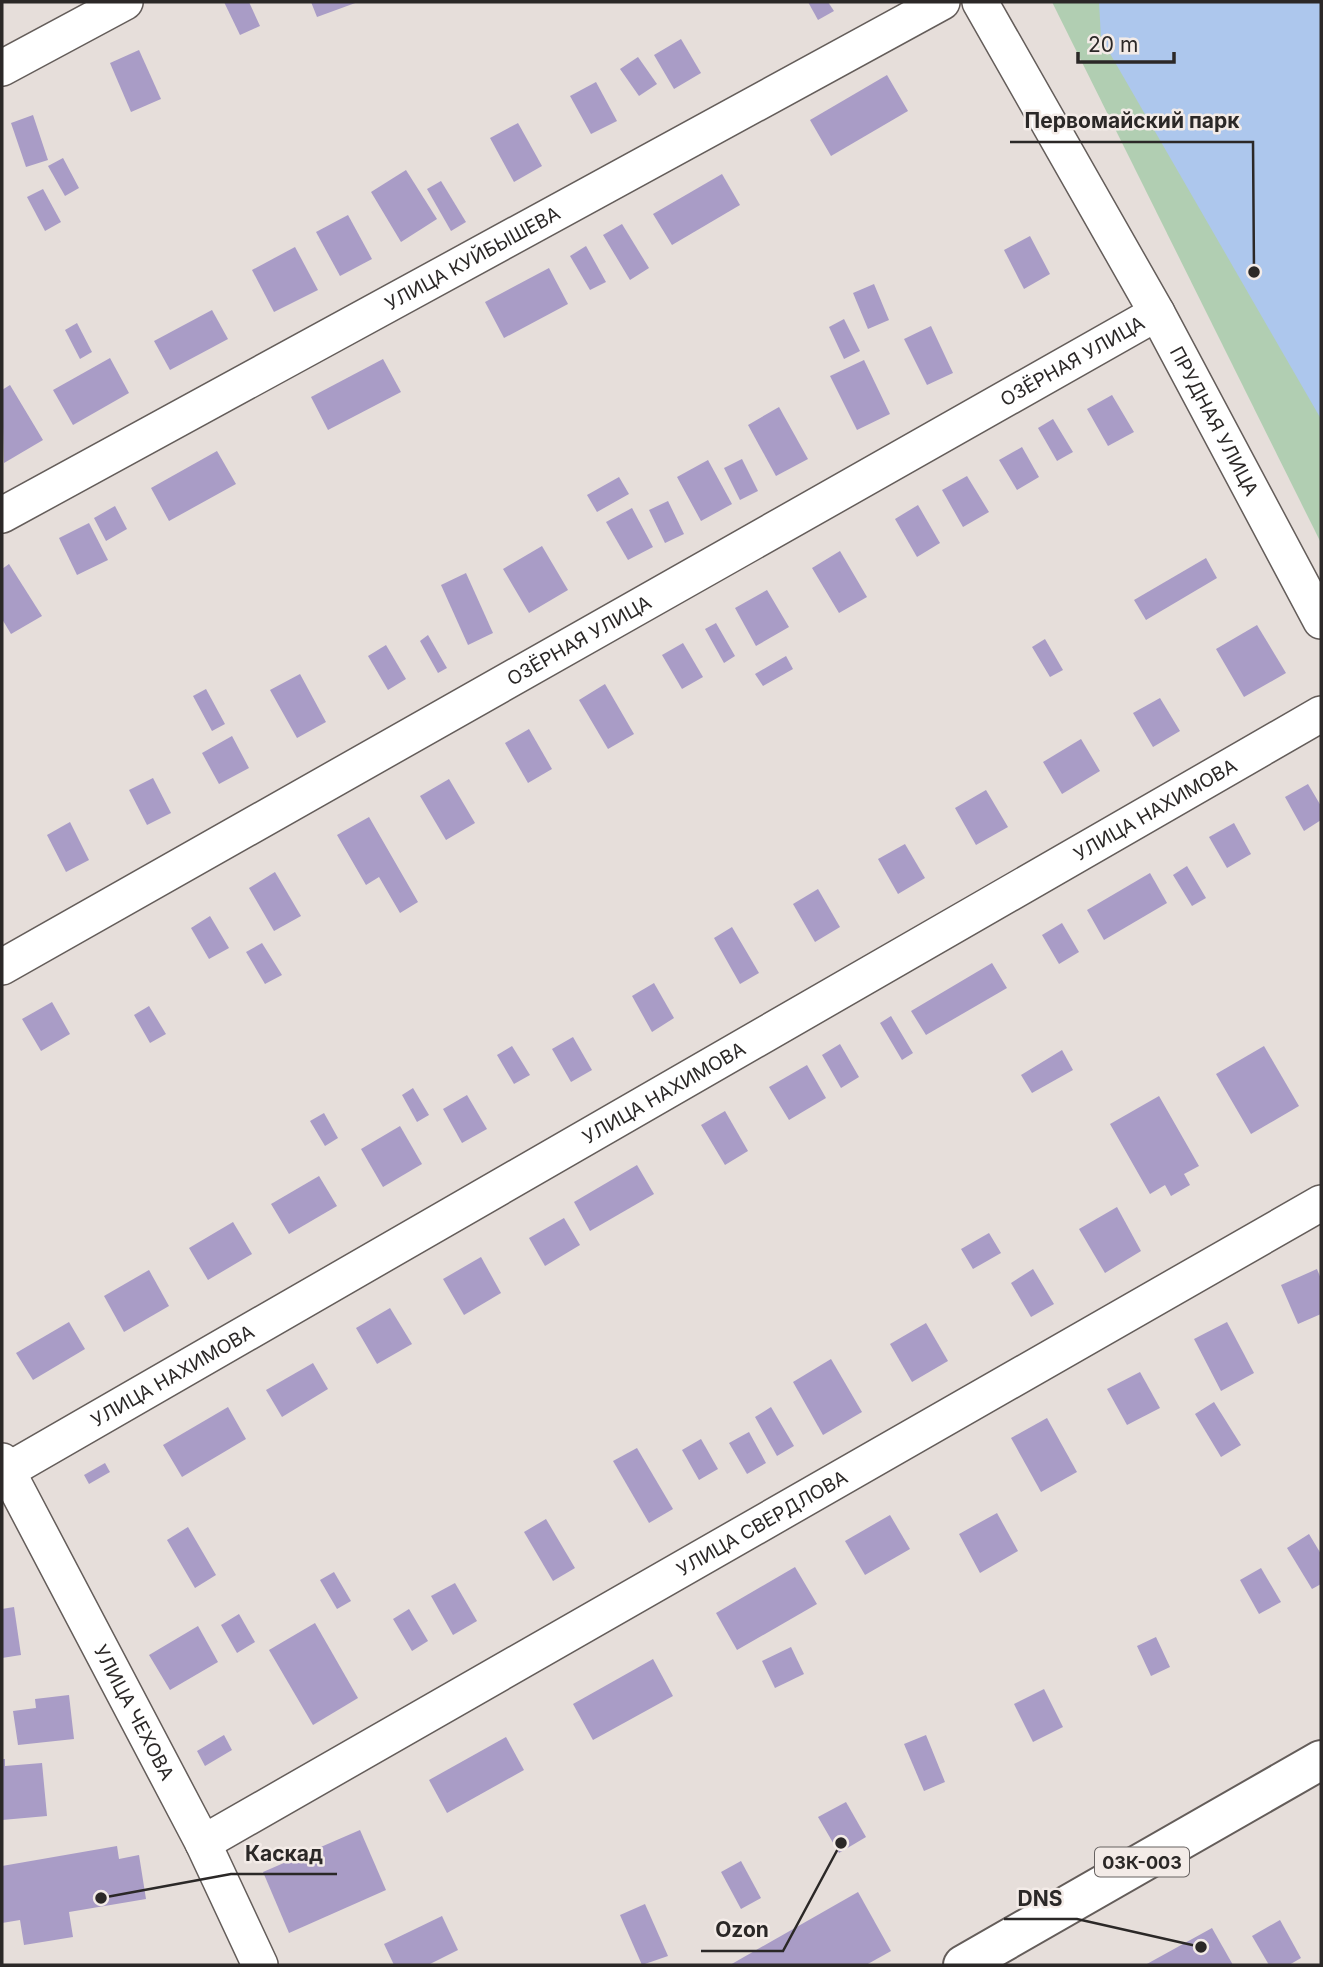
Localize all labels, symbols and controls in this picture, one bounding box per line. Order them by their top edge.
scale bar [1078,21,1174,65]
text: 20 m [1088,32,1138,57]
callout: Первомайский парк [1010,100,1253,142]
text: Первомайский парк [1024,108,1240,133]
street label: УЛИЦА КУЙБЫШЕВА [381,201,564,315]
street label: ОЗЁРНАЯ УЛИЦА [996,311,1148,411]
street label: ПРУДНАЯ УЛИЦА [1165,342,1264,499]
street label: ОЗЁРНАЯ УЛИЦА [503,590,655,690]
street label: УЛИЦА НАХИМОВА [1069,754,1241,866]
street label: УЛИЦА НАХИМОВА [578,1037,749,1149]
street label: УЛИЦА НАХИМОВА [87,1320,258,1432]
street label: УЛИЦА СВЕРДЛОВА [672,1465,851,1581]
street label: УЛИЦА ЧЕХОВА [89,1641,179,1784]
callout: Каскад [231,1832,337,1874]
text: Каскад [245,1841,323,1866]
road number: 03К-003 [1095,1848,1189,1876]
callout: DNS [1004,1877,1077,1919]
text: DNS [1018,1886,1062,1911]
callout: Ozon [701,1909,783,1951]
text: Ozon [715,1917,769,1942]

